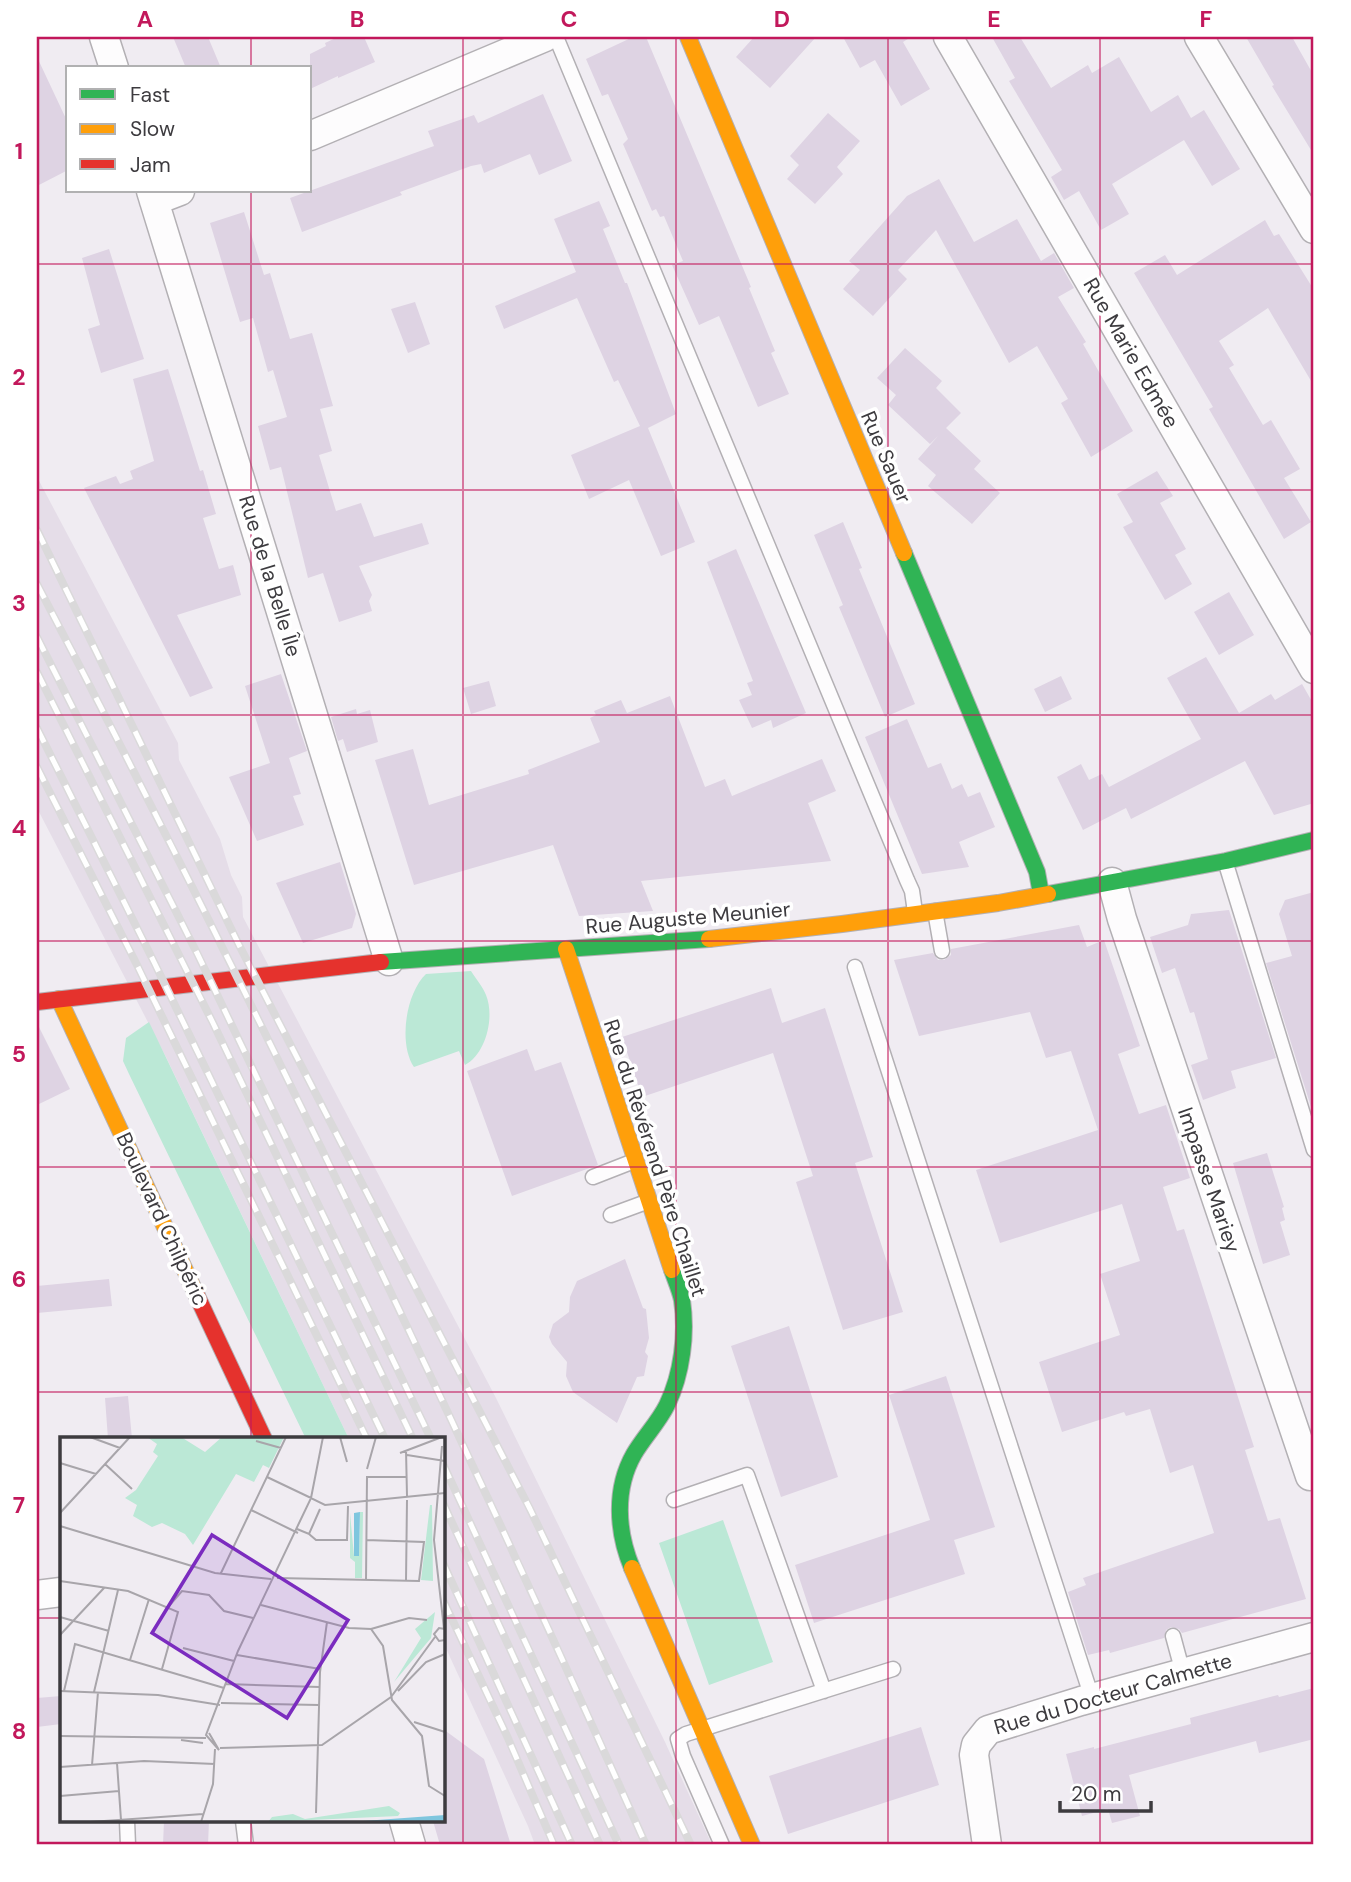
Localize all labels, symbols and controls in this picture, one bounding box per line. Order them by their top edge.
text: A [137,4,153,34]
text: B [350,4,364,34]
text: C [561,4,577,34]
text: D [774,4,790,34]
text: E [987,4,1001,34]
text: F [1200,4,1213,34]
legend [66,66,312,192]
text: Fast [130,81,170,109]
text: Slow [130,115,175,143]
text: 1 [15,136,23,166]
text: Jam [130,151,171,179]
street label: Rue Marie Edmée [1077,273,1185,433]
text: 2 [12,362,26,392]
street label: Rue Sauer [854,407,918,507]
street label: Rue de la Belle Île [232,492,308,660]
text: 3 [12,588,26,618]
text: 4 [12,813,27,843]
street label: Rue Auguste Meunier [584,895,792,941]
street label: Rue du Révérend Père Chaillet [597,1016,713,1300]
text: 5 [12,1039,26,1069]
street label: Impasse Mariey [1171,1104,1247,1257]
street label: Boulevard Chilpéric [110,1128,214,1310]
text: 6 [12,1264,26,1294]
inset map [60,1437,444,1822]
text: 7 [13,1490,25,1520]
street label: Rue du Docteur Calmette [991,1647,1235,1741]
text: 8 [12,1716,26,1746]
scale bar [1060,1770,1152,1814]
text: 20 m [1071,1780,1122,1808]

